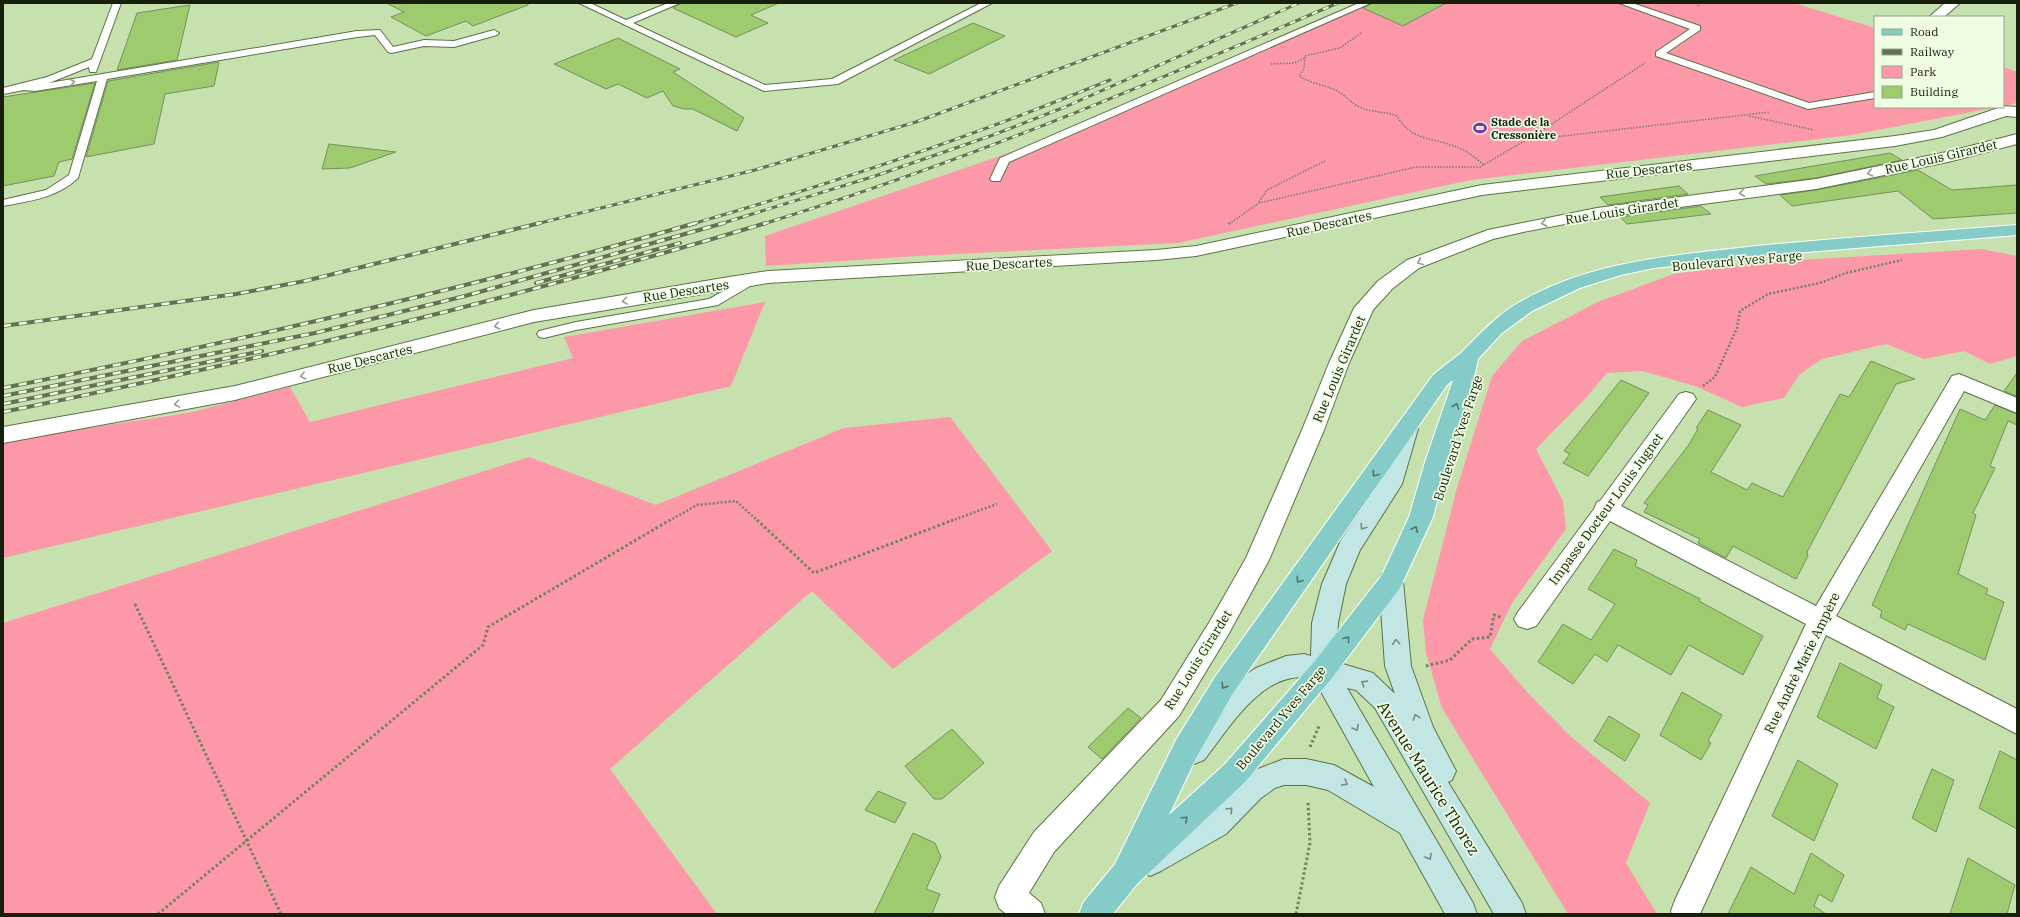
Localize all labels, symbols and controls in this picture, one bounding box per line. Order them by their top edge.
legend [1874,16,2004,108]
text: Road [1910,24,1939,39]
text: Railway [1910,44,1955,59]
text: Park [1910,64,1936,79]
one-way arrow [69,78,75,87]
text: Building [1910,84,1958,99]
place label: Stade de la Cressonière [1491,115,1556,142]
sports icon: Stade de la Cressonière [1472,120,1488,136]
street label: Rue Louis Girardet [1883,136,1999,178]
street label: Rue Descartes [1605,157,1693,183]
one-way arrow [1867,168,1873,176]
one-way arrow [1739,188,1745,197]
street label: Rue Louis Girardet [1564,194,1680,228]
street label: Rue Descartes [1285,207,1373,241]
one-way arrow [1541,219,1547,227]
street label: Boulevard Yves Farge [1671,247,1803,275]
street label: Rue Descartes [965,253,1053,275]
one-way arrow [1417,257,1424,265]
street label: Rue Descartes [642,276,730,306]
one-way arrow [622,296,628,305]
street label: Rue Louis Girardet [1309,312,1369,425]
one-way arrow [494,321,501,330]
street label: Rue Descartes [326,340,414,378]
one-way arrow [300,371,307,379]
street label: Boulevard Yves Farge [1430,373,1486,503]
one-way arrow [173,399,180,408]
one-way arrow [1451,403,1460,410]
street label: Impasse Docteur Louis Jugnet [1545,429,1667,588]
one-way arrow [1373,470,1380,477]
one-way arrow [1360,523,1367,530]
one-way arrow [1410,526,1418,534]
one-way arrow [1297,576,1304,583]
street label: Rue André Marie Ampère [1760,590,1844,736]
street label: Rue Louis Girardet [1160,606,1236,713]
one-way arrow [1342,636,1349,643]
one-way arrow [1391,639,1400,645]
street label: Boulevard Yves Farge [1232,662,1330,774]
one-way arrow [1361,681,1368,688]
one-way arrow [1221,682,1229,689]
street label: Avenue Maurice Thorez [1373,697,1485,859]
one-way arrow [1413,713,1421,720]
one-way arrow [1351,724,1358,731]
one-way arrow [1340,779,1348,786]
one-way arrow [1225,807,1233,815]
one-way arrow [1180,816,1188,823]
one-way arrow [1424,853,1432,860]

